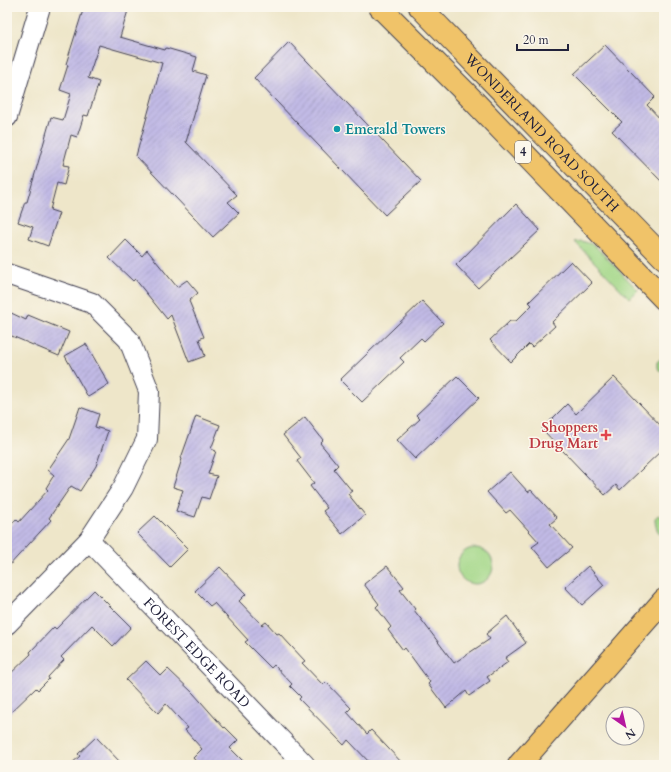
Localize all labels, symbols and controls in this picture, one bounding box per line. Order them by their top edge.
scale bar [517,26,568,52]
text: 20 m [523,32,550,48]
street label: WONDERLAND ROAD SOUTH [460,48,624,216]
place label: Emerald Towers [345,120,446,139]
marker: Emerald Towers [332,124,342,134]
road number: 4 [515,141,531,163]
place label: Shoppers Drug Mart [529,418,598,453]
marker: Shoppers Drug Mart [601,430,611,440]
street label: FOREST EDGE ROAD [140,593,255,712]
north arrow [605,706,645,746]
text: N [622,725,638,743]

